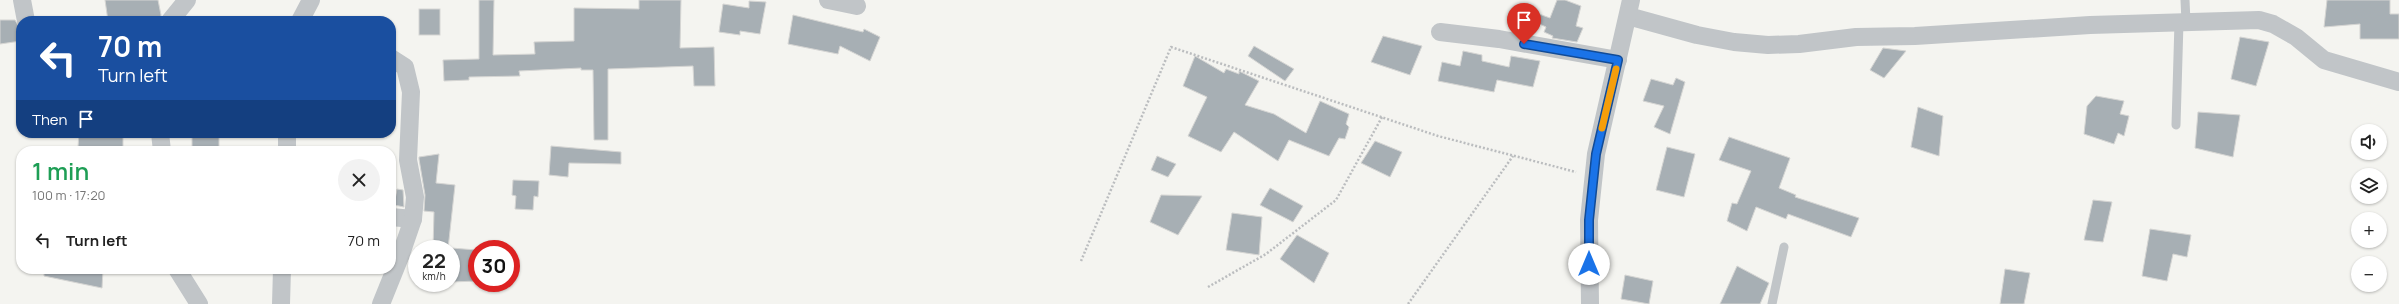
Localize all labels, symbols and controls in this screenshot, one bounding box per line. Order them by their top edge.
pin [1507,3,1541,44]
icon: arrive [1513,9,1535,31]
text: 70 m [98,27,162,65]
icon: left [32,32,84,84]
text: Turn left [98,63,168,87]
icon: arrive [75,108,97,130]
text: Then [32,109,67,130]
map controls [2351,124,2387,292]
button: sound [2351,124,2387,160]
text: 1 min [32,154,89,187]
button: close [338,159,380,201]
button: layers [2351,168,2387,204]
text: 100 m · 17:20 [32,186,106,204]
button: + [2351,212,2387,248]
icon: left [32,229,54,251]
text: Turn left [66,230,128,251]
text: 70 m [348,230,380,251]
speed limit sign: 30 [468,240,520,292]
position arrow [1568,243,1610,285]
text: 22 [422,247,446,274]
button: − [2351,256,2387,292]
text: km/h [422,269,446,283]

